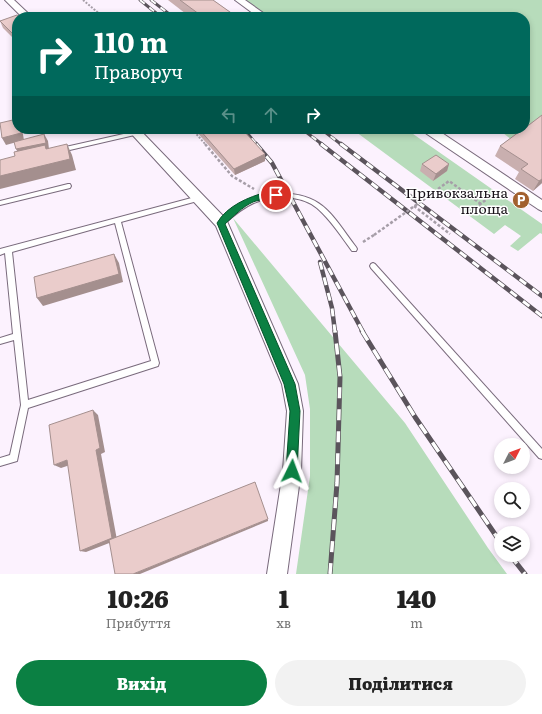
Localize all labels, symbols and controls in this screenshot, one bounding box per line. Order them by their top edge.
text: 110 m [94,20,168,62]
icon: right [28,28,80,80]
text: Праворуч [94,58,183,85]
icon: left [218,104,240,126]
icon: ahead [260,104,282,126]
icon: right [302,104,324,126]
pin [259,178,293,212]
place label: Привокзальна площа [406,182,508,218]
icon: arrive [265,184,287,206]
parking icon: Привокзальна площа [511,190,531,210]
north arrow [494,438,530,474]
map controls [494,438,530,562]
position arrow [271,450,313,492]
button: search [494,482,530,518]
button: layers [494,526,530,562]
text: 10:26 [108,580,169,615]
text: 1 [279,580,289,615]
text: 140 [397,580,436,615]
text: Прибуття [106,613,171,632]
text: хв [276,613,291,632]
text: m [410,613,423,632]
button: Вихід [16,660,267,706]
button: Поділитися [275,660,526,706]

